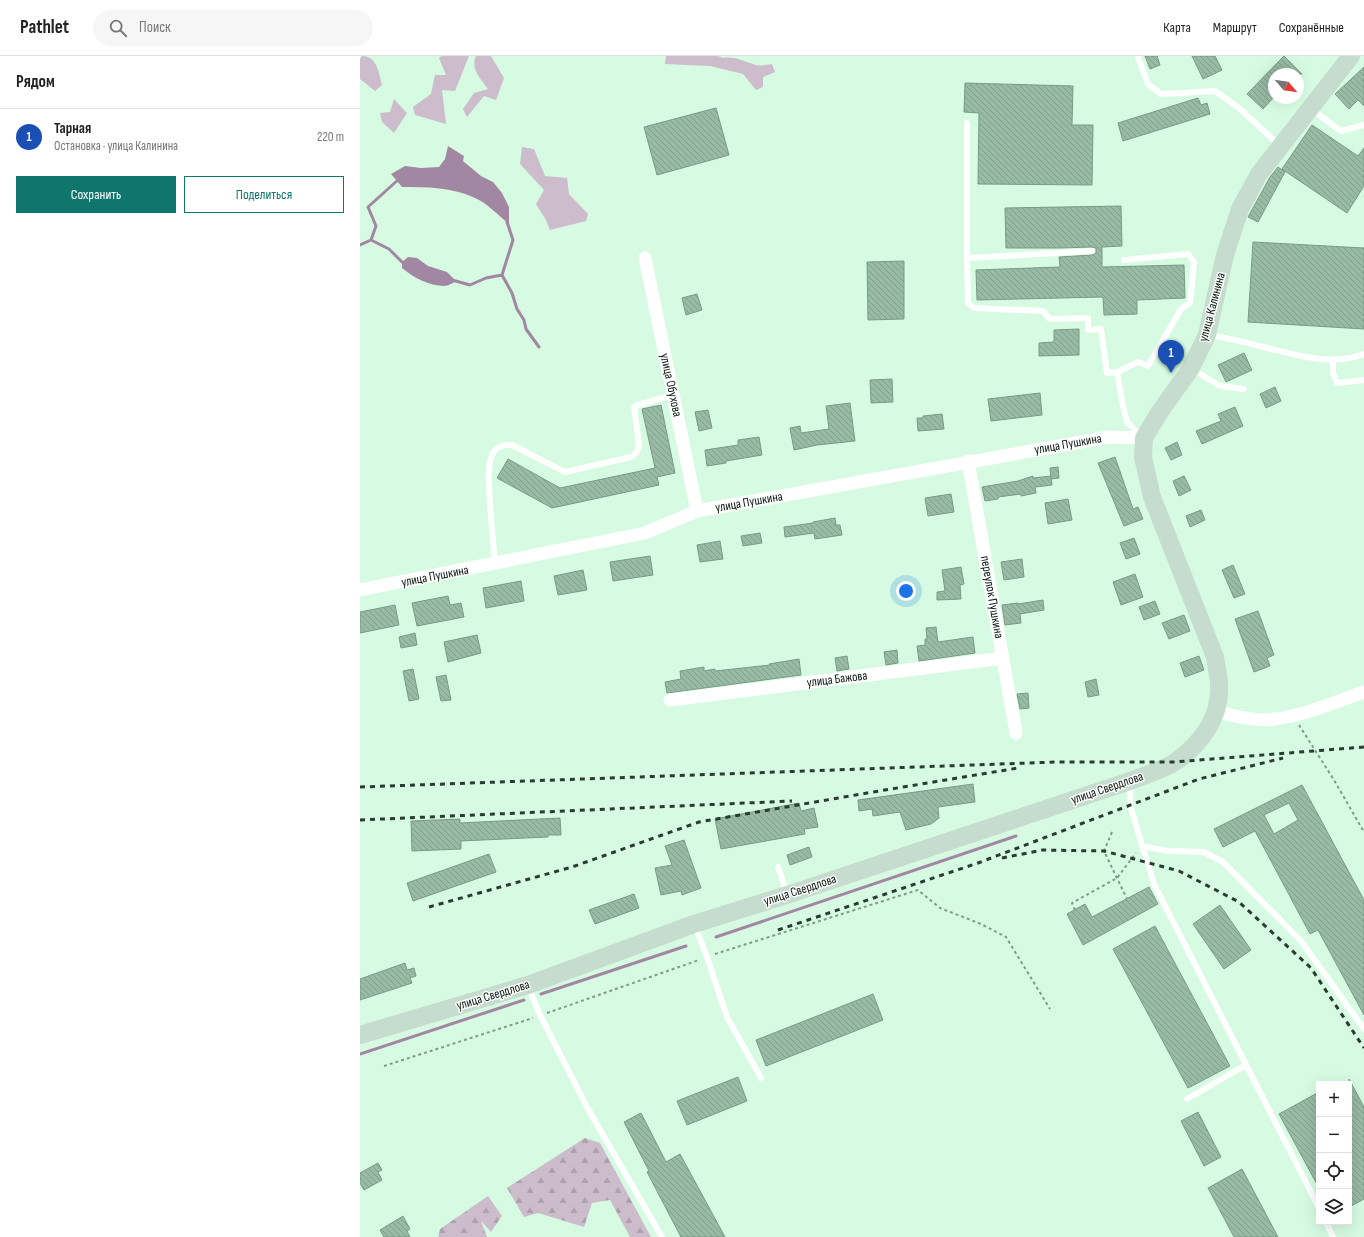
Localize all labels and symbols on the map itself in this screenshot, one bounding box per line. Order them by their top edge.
north arrow [1268,68,1304,104]
street label: улица Калинина [1195,271,1229,343]
pin: 1 [1158,340,1184,373]
street label: улица Обухова [656,352,686,418]
street label: улица Пушкина [1033,430,1103,458]
street label: улица Пушкина [714,488,784,516]
street label: переулок Пушкина [977,554,1007,640]
street label: улица Пушкина [400,562,470,590]
your location [896,581,916,601]
street label: улица Бажова [806,667,868,691]
street label: улица Свердлова [1069,768,1145,808]
street label: улица Свердлова [762,871,838,909]
street label: улица Свердлова [455,976,531,1014]

